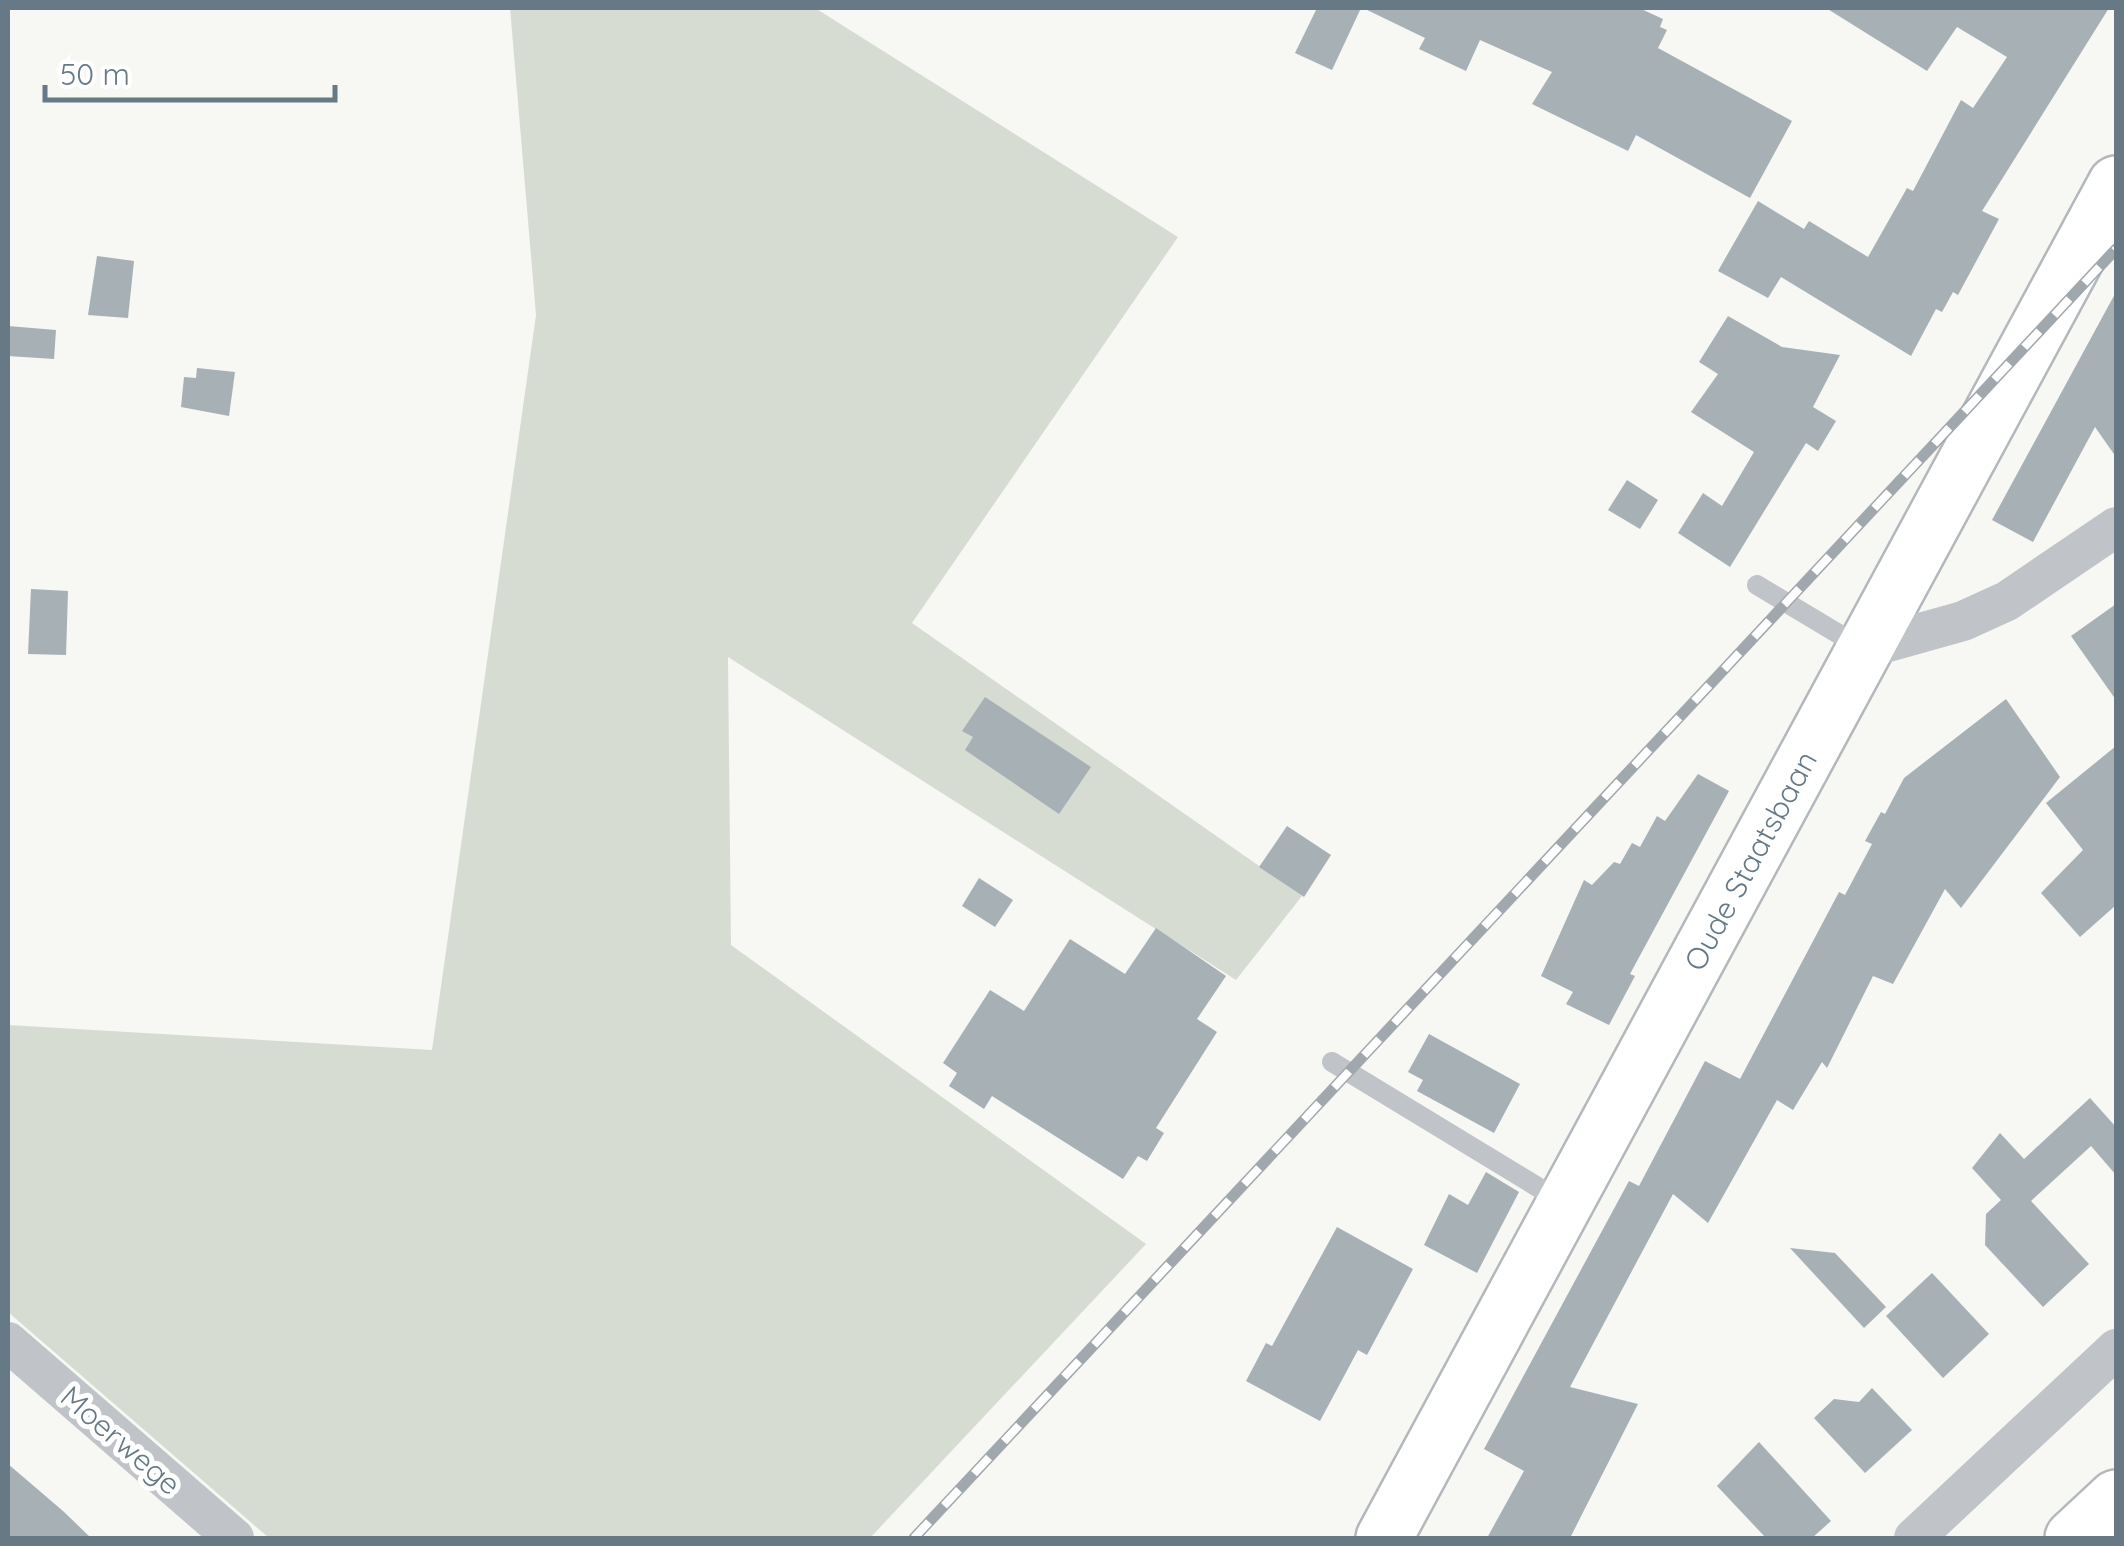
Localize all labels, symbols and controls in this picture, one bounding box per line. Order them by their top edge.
scale bar [45,40,335,102]
text: 50 m [60,55,130,93]
street label: Oude Staatsbaan [1675,744,1825,977]
street label: Moerwege [53,1377,189,1503]

